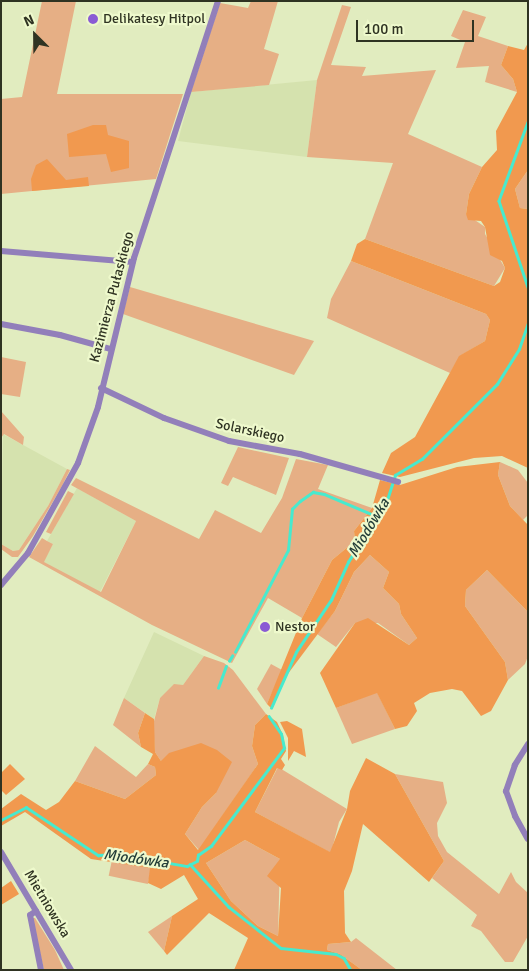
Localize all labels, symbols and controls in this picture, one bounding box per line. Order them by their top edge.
north arrow [10,10,60,60]
scale bar [359,10,476,42]
text: N [21,11,37,30]
place label: Delikatesy Hitpol [103,11,205,27]
marker: Delikatesy Hitpol [87,13,99,25]
text: 100 m [364,20,404,38]
street label: Kazimierza Pułaskiego [86,230,138,364]
street label: Solarskiego [214,416,286,446]
water label: Miodówka [344,495,394,561]
place label: Nestor [275,619,315,635]
marker: Nestor [259,621,271,633]
water label: Miodówka [102,846,170,872]
street label: Mietniowska [20,867,74,941]

